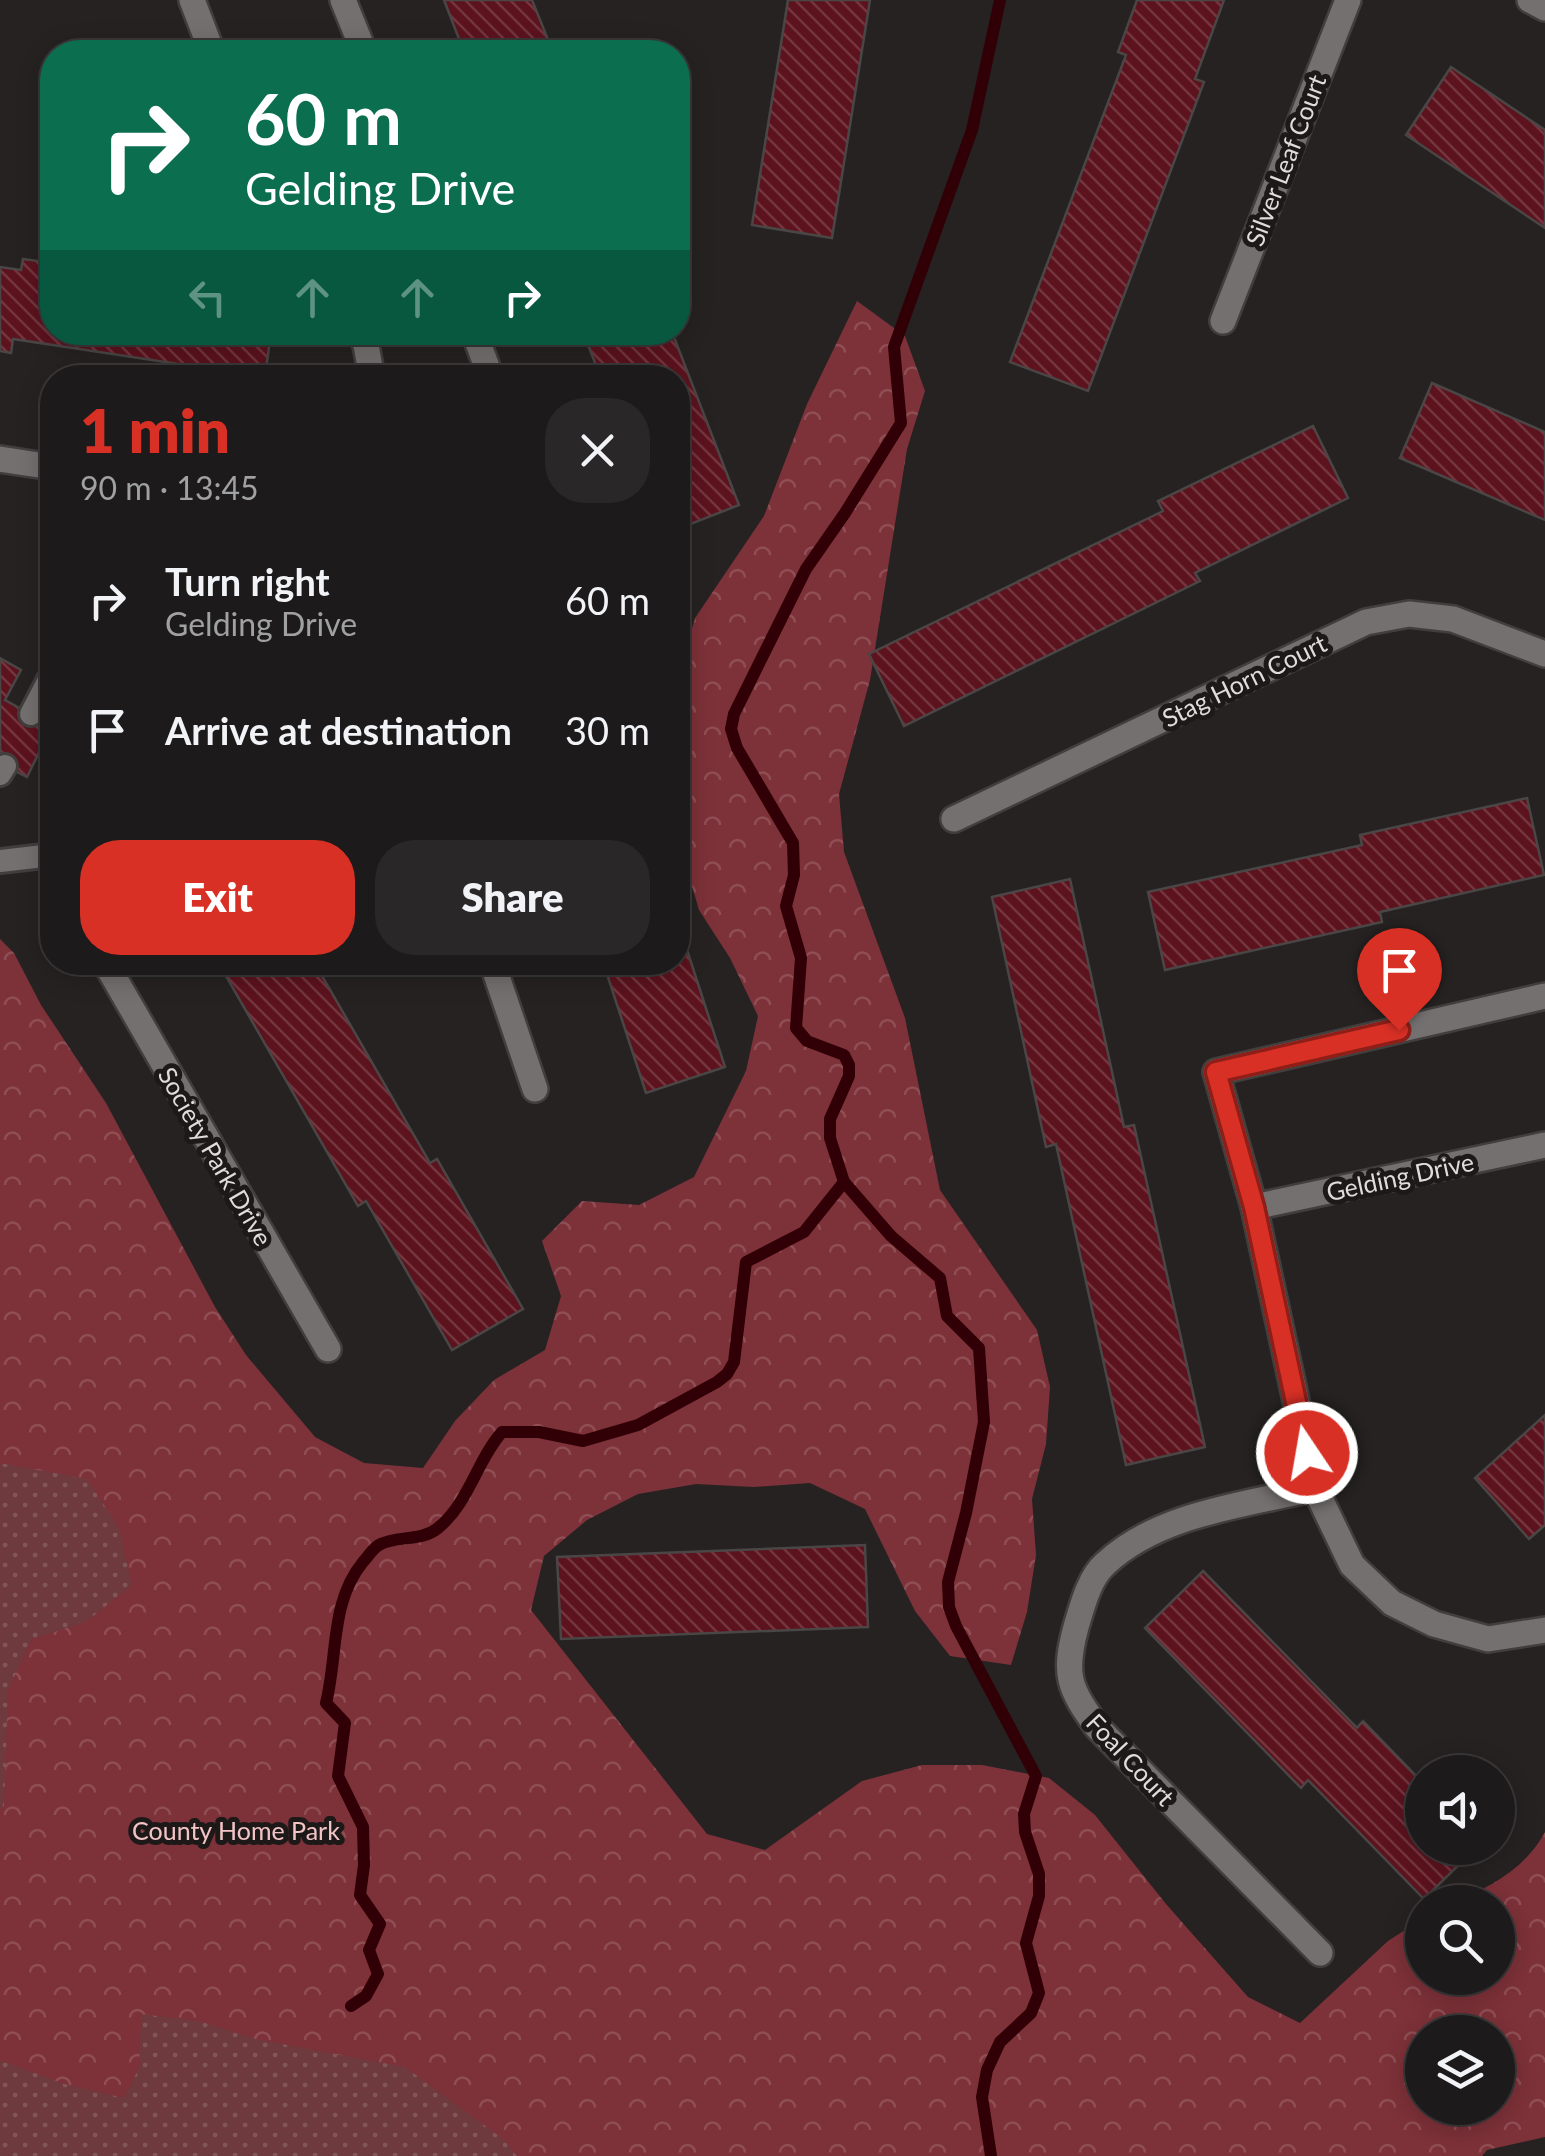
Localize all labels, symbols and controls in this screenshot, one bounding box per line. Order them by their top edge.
street label: Silver Leaf Court [1239,70,1331,250]
text: 60 m [245,76,402,160]
icon: right [80,80,210,210]
text: Gelding Drive [245,161,515,215]
icon: left [180,270,235,325]
icon: ahead [285,270,340,325]
icon: ahead [390,270,445,325]
icon: right [495,270,550,325]
text: 1 min [80,394,230,466]
button: close [545,398,650,503]
text: 90 m · 13:45 [80,468,259,507]
text: Turn right [165,558,330,604]
icon: right [80,573,135,628]
text: 60 m [565,577,650,623]
text: Gelding Drive [165,604,357,643]
street label: Stag Horn Court [1157,627,1331,733]
icon: arrive [80,703,135,758]
text: Arrive at destination [165,707,512,753]
text: 30 m [565,707,650,753]
button: Exit [80,840,355,955]
button: Share [375,840,650,955]
pin [1357,928,1442,1031]
icon: arrive [1372,943,1427,998]
street label: Society Park Drive [153,1061,279,1251]
street label: Gelding Drive [1323,1146,1477,1206]
position arrow [1255,1401,1359,1505]
street label: Foal Court [1081,1707,1181,1811]
map controls [1405,1755,1515,2125]
button: sound [1405,1755,1515,1865]
park label: County Home Park [132,1815,340,1845]
button: search [1405,1885,1515,1995]
button: layers [1405,2015,1515,2125]

